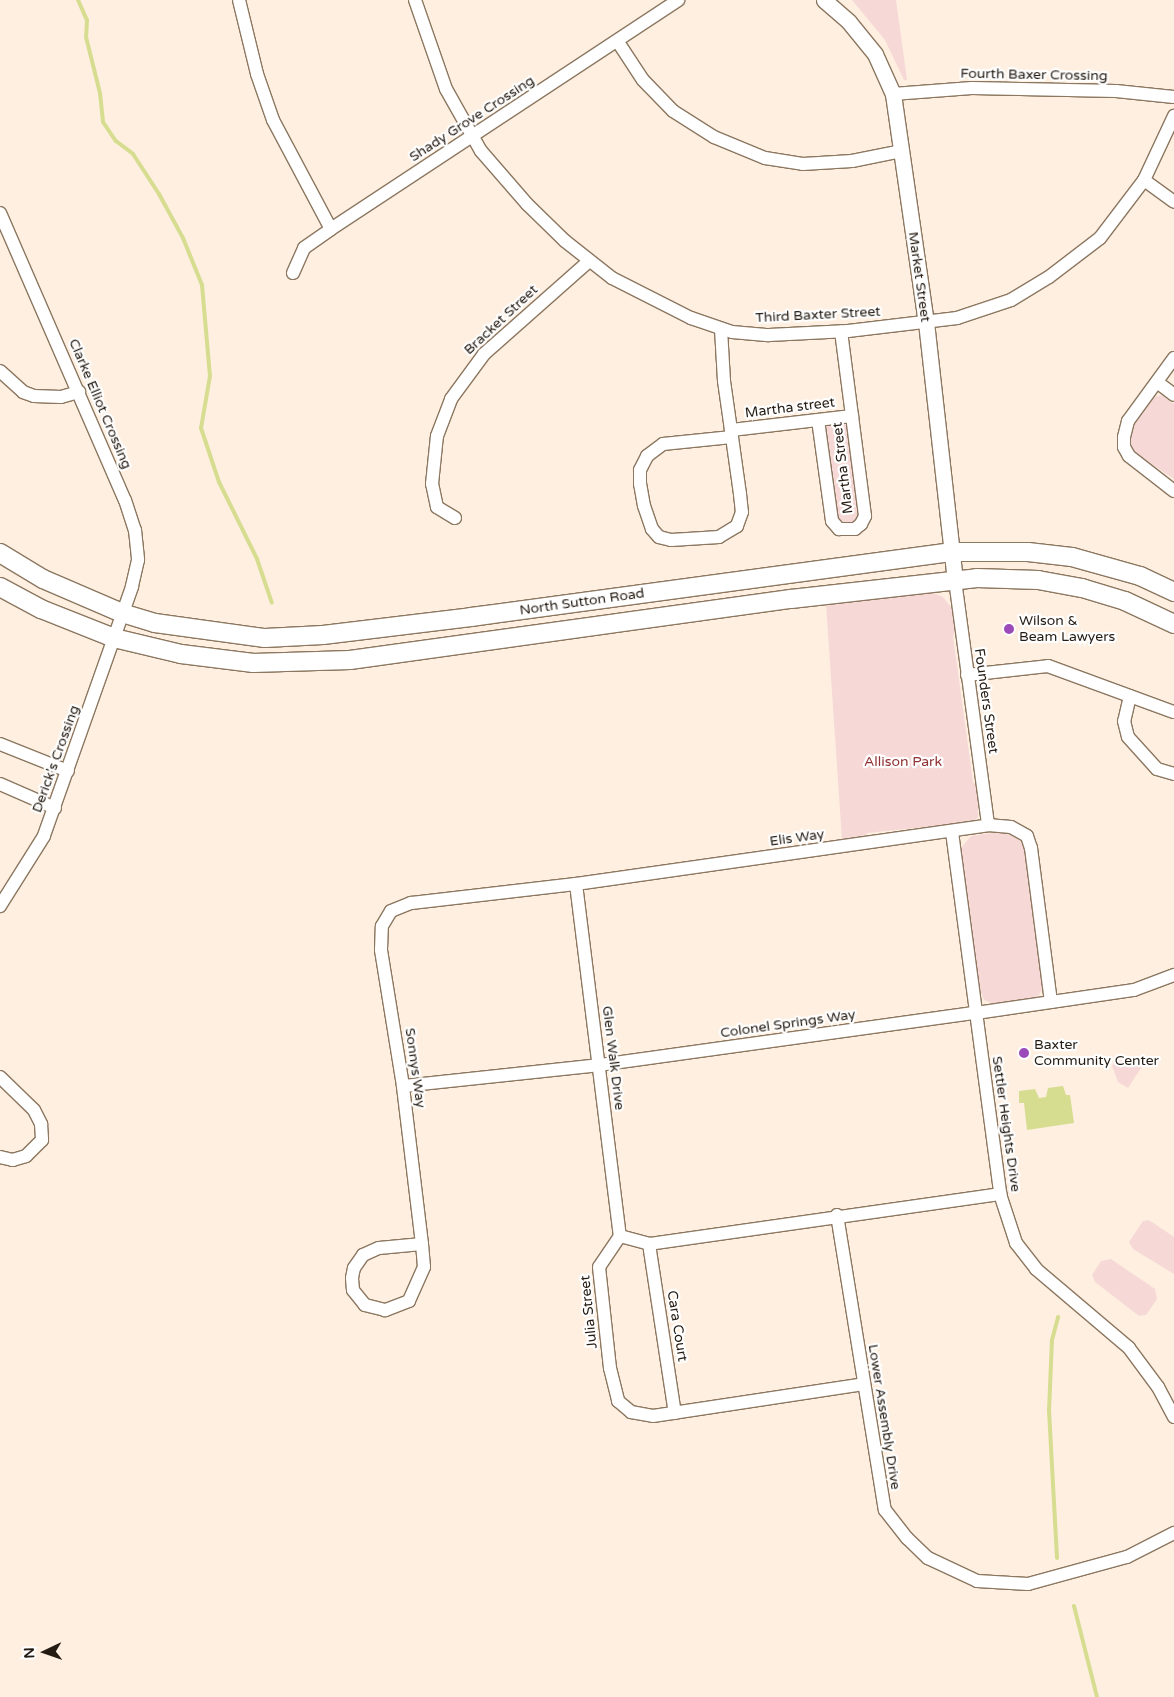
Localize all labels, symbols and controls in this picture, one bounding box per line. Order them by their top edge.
street label: Fourth Baxer Crossing [960,65,1108,85]
street label: Shady Grove Crossing [406,72,538,166]
street label: Market Street [904,231,934,323]
street label: Bracket Street [461,282,541,358]
street label: Third Baxter Street [755,303,881,327]
street label: Clarke Elliot Crossing [65,336,135,472]
street label: Martha street [744,394,836,422]
street label: Martha Street [829,421,857,515]
street label: North Sutton Road [518,585,646,619]
place label: Wilson & Beam Lawyers [1019,613,1115,646]
marker: Wilson & Beam Lawyers [1003,623,1015,635]
street label: Founders Street [970,647,1002,755]
street label: Derick's Crossing [29,703,83,815]
park label: Allison Park [864,754,942,770]
street label: Elis Way [769,826,825,850]
street label: Glen Walk Drive [598,1005,628,1111]
street label: Colonel Springs Way [719,1006,857,1042]
street label: Sonnys Way [401,1027,429,1109]
place label: Baxter Community Center [1034,1037,1159,1070]
marker: Baxter Community Center [1018,1047,1030,1059]
street label: Settler Heights Drive [988,1055,1024,1193]
street label: Julia Street [577,1275,601,1349]
street label: Cara Court [663,1289,691,1363]
street label: Lower Assembly Drive [864,1343,904,1491]
north arrow [20,1627,70,1677]
text: N [21,1647,38,1659]

